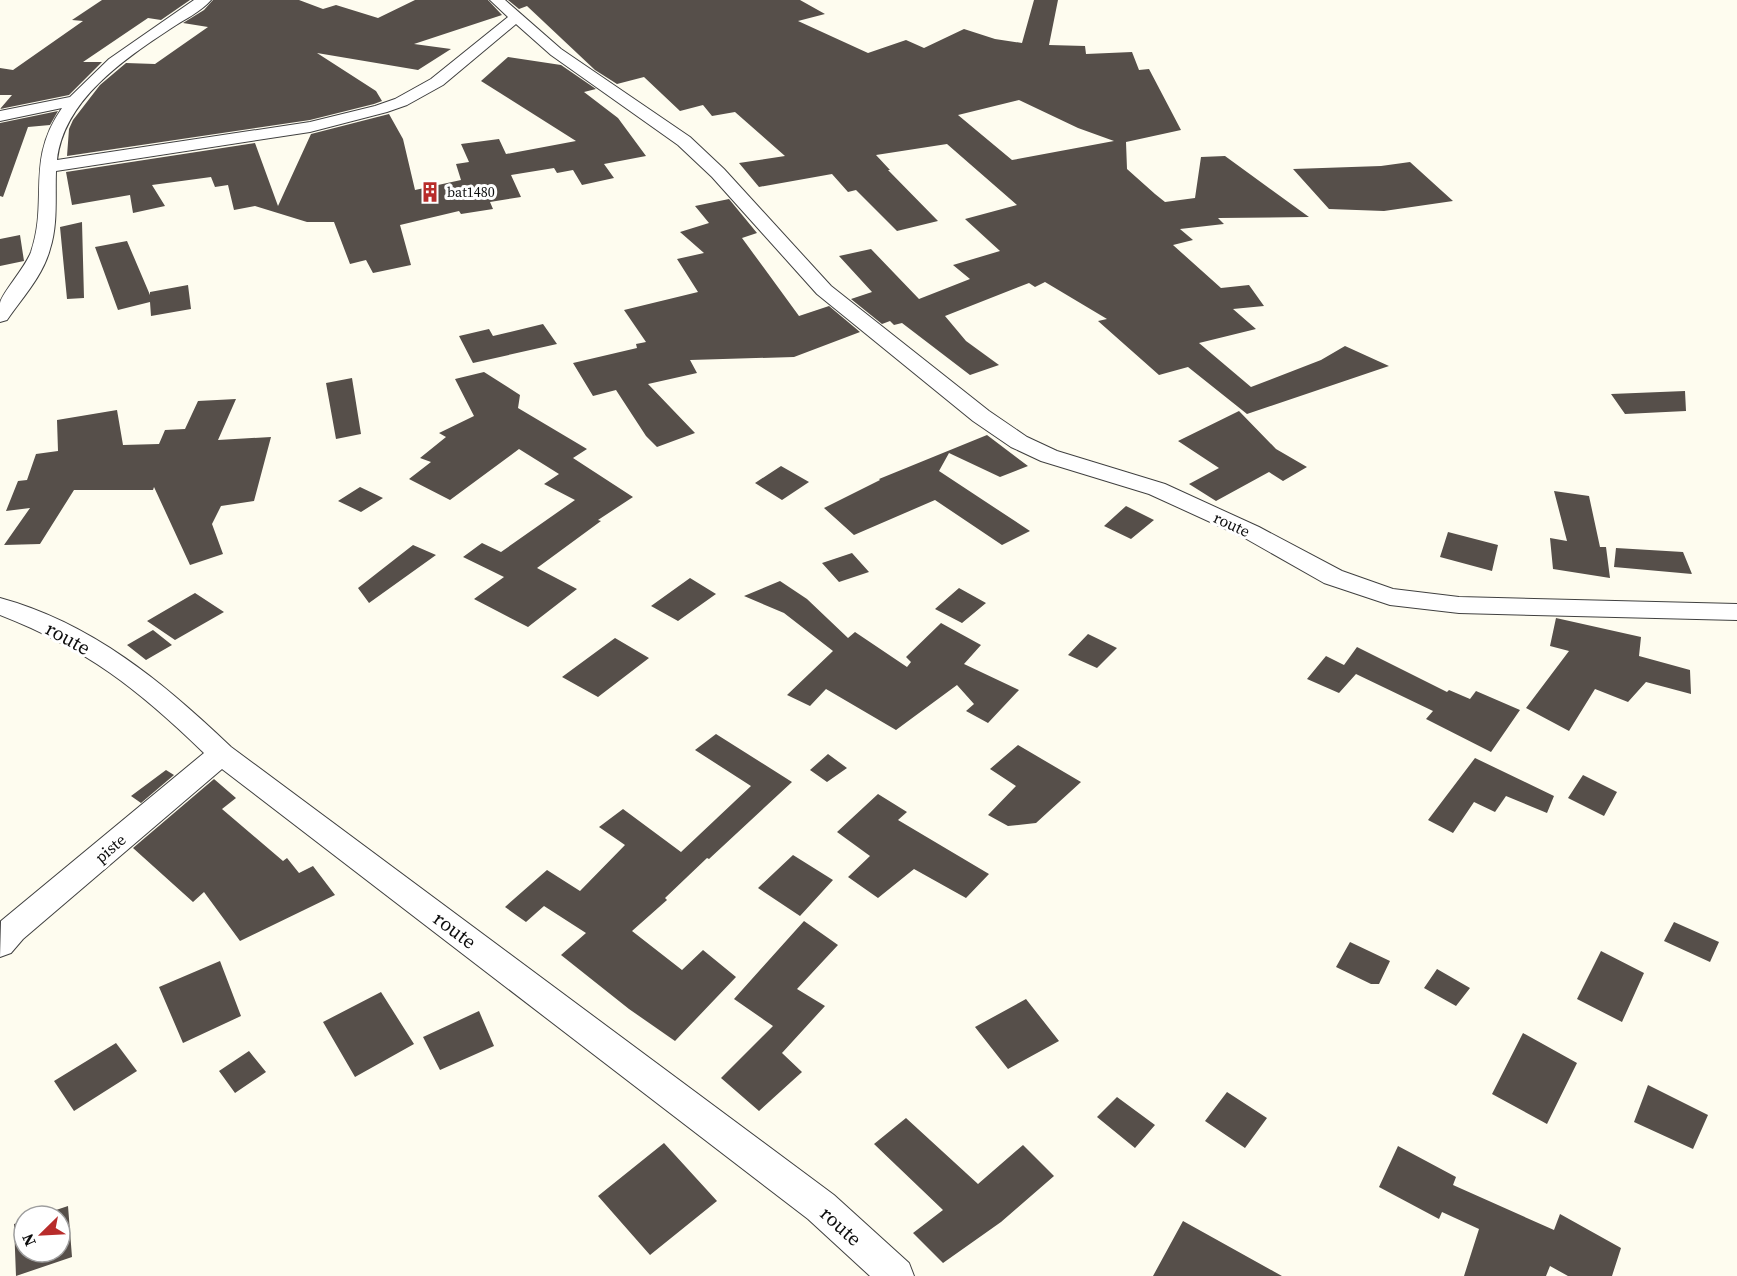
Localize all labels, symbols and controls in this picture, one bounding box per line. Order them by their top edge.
building icon: bat1480 [418,180,442,204]
place label: bat1480 [447,182,495,202]
street label: route [1210,506,1254,542]
street label: route [40,614,96,662]
street label: piste [90,829,130,867]
street label: route [428,905,482,955]
street label: route [814,1200,868,1252]
north arrow [12,1204,72,1264]
text: N [16,1230,41,1250]

